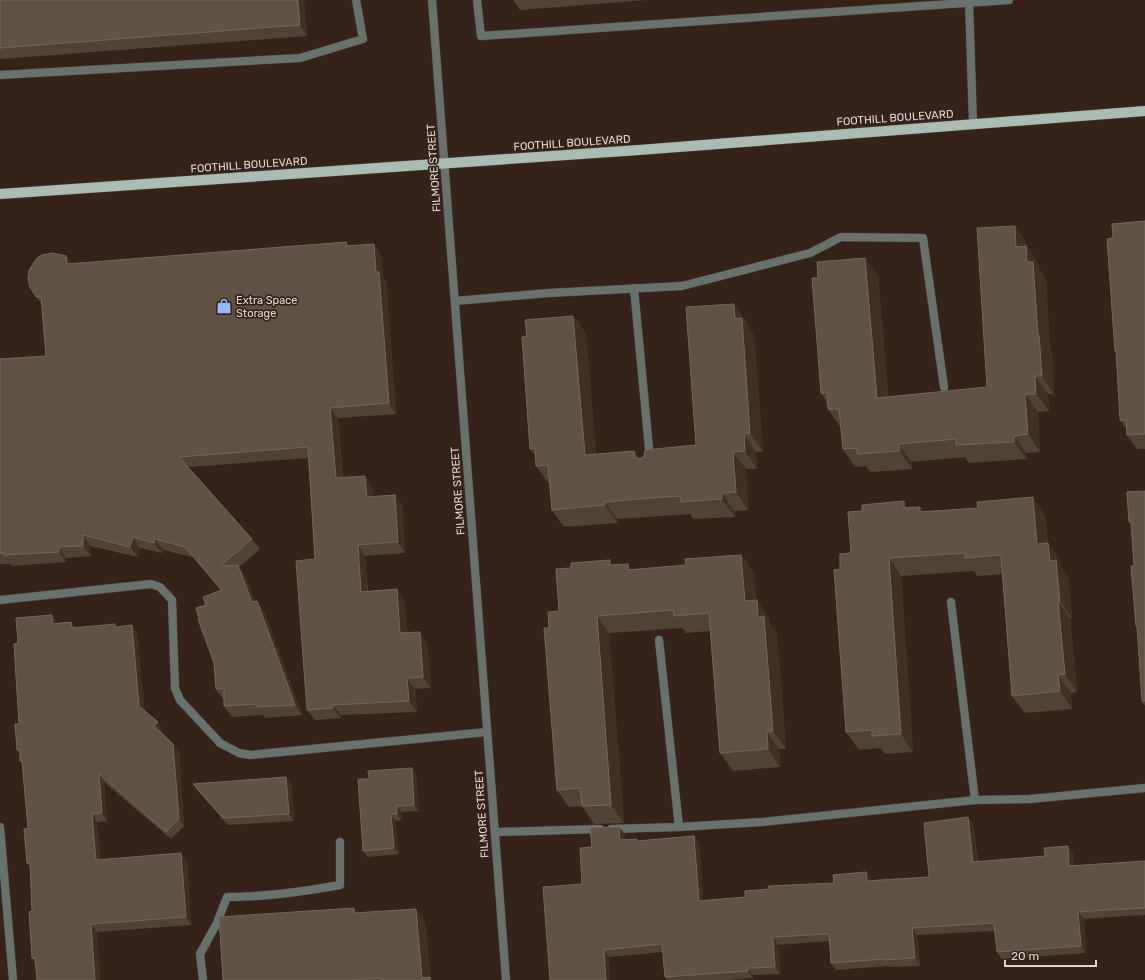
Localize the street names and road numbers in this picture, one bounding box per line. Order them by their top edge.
street label: FOOTHILL BOULEVARD [836,107,954,129]
street label: FILMORE STREET [424,123,444,213]
street label: FOOTHILL BOULEVARD [513,132,631,154]
street label: FOOTHILL BOULEVARD [190,154,308,176]
street label: FILMORE STREET [448,446,468,536]
street label: FILMORE STREET [472,769,492,859]

